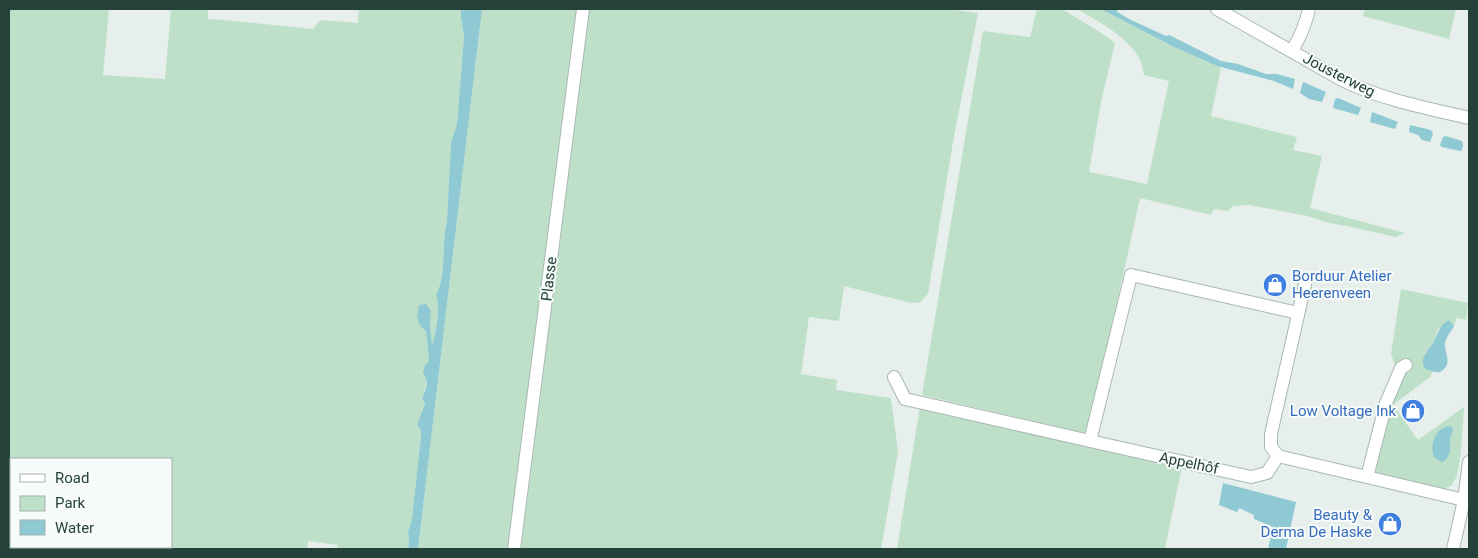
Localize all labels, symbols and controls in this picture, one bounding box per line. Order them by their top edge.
street label: Jousterweg [1300,49,1378,101]
street label: Plasse [537,256,561,302]
place label: Borduur Atelier Heerenveen [1292,267,1392,302]
shop icon: Borduur Atelier Heerenveen [1262,272,1288,298]
shop icon: Low Voltage Ink [1400,398,1426,424]
place label: Low Voltage Ink [1290,402,1396,420]
street label: Appelhôf [1158,448,1221,478]
legend [10,458,172,548]
text: Road [55,469,89,487]
text: Park [55,494,86,512]
place label: Beauty & Derma De Haske [1261,506,1373,541]
shop icon: Beauty & Derma De Haske [1377,511,1403,537]
text: Water [55,519,94,537]

